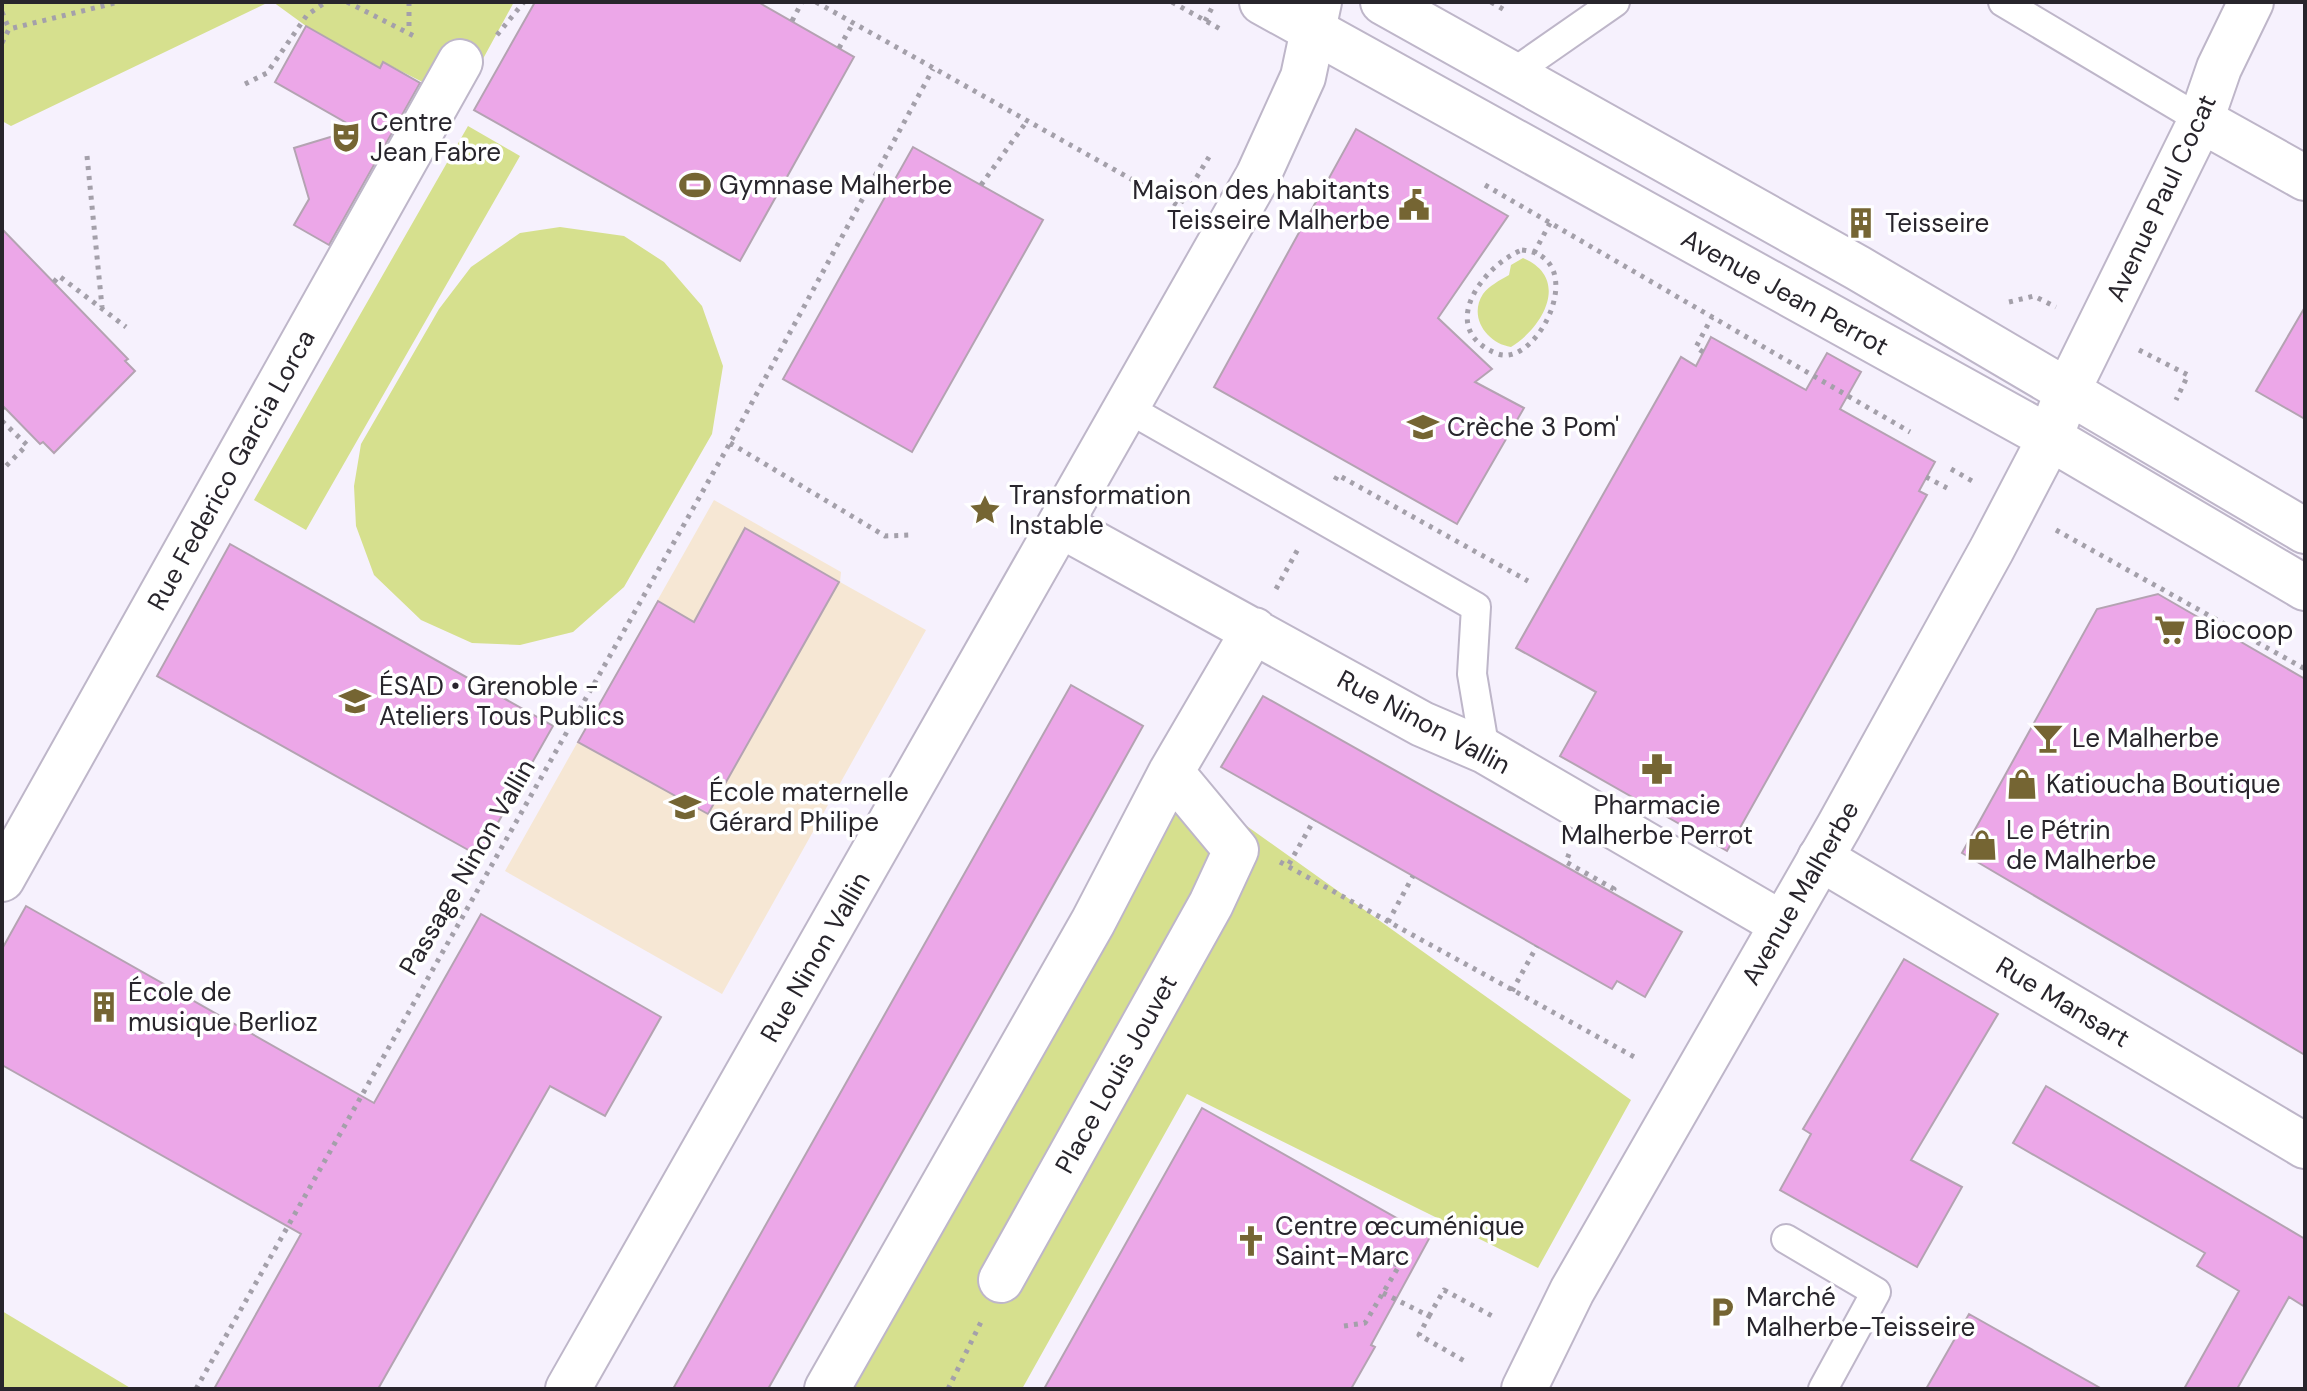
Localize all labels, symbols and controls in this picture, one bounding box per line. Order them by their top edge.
street label: Avenue Paul Cocat [2098,89,2224,307]
place label: Centre Jean Fabre [370,105,501,169]
theatre icon: Centre Jean Fabre [329,120,363,154]
sports icon: Gymnase Malherbe [678,168,712,202]
place label: Gymnase Malherbe [719,168,952,202]
place label: Maison des habitants Teisseire Malherbe [1132,173,1390,237]
public building icon: Maison des habitants Teisseire Malherbe [1397,188,1431,222]
building icon: Teisseire [1844,206,1878,240]
place label: Teisseire [1885,206,1989,240]
street label: Avenue Jean Perrot [1675,221,1895,363]
street label: Rue Federico Garcia Lorca [139,323,323,617]
school or university icon: Crèche 3 Pom' [1406,410,1440,444]
place label: Crèche 3 Pom' [1447,410,1619,444]
place label: Transformation Instable [1009,478,1191,542]
place icon: Transformation Instable [968,493,1002,527]
supermarket icon: Biocoop [2153,613,2187,647]
place label: Biocoop [2194,613,2293,647]
street label: Rue Ninon Vallin [1332,662,1516,782]
place label: ÉSAD • Grenoble - Ateliers Tous Publics [379,669,625,733]
school or university icon: ÉSAD • Grenoble - Ateliers Tous Publics [338,684,372,718]
bar icon: Le Malherbe [2031,721,2065,755]
place label: Le Malherbe [2072,721,2219,755]
pharmacy icon: Pharmacie Malherbe Perrot [1640,752,1674,786]
street label: Passage Ninon Vallin [391,753,543,981]
shop icon: Katioucha Boutique [2005,767,2039,801]
place label: Katioucha Boutique [2046,767,2280,801]
place label: École maternelle Gérard Philipe [709,775,909,839]
place label: Pharmacie Malherbe Perrot [1561,788,1753,852]
school or university icon: École maternelle Gérard Philipe [668,790,702,824]
street label: Avenue Malherbe [1733,795,1867,991]
place label: Le Pétrin de Malherbe [2006,813,2156,877]
shop icon: Le Pétrin de Malherbe [1965,828,1999,862]
street label: Rue Ninon Vallin [752,866,878,1048]
street label: Rue Mansart [1990,949,2136,1055]
street label: Place Louis Jouvet [1047,969,1185,1179]
place label: École de musique Berlioz [128,975,318,1039]
building icon: École de musique Berlioz [87,990,121,1024]
place label: Centre œcuménique Saint-Marc [1275,1209,1525,1273]
church icon: Centre œcuménique Saint-Marc [1234,1224,1268,1258]
place label: Marché Malherbe-Teisseire [1746,1280,1975,1344]
parking icon: Marché Malherbe-Teisseire [1705,1295,1739,1329]

